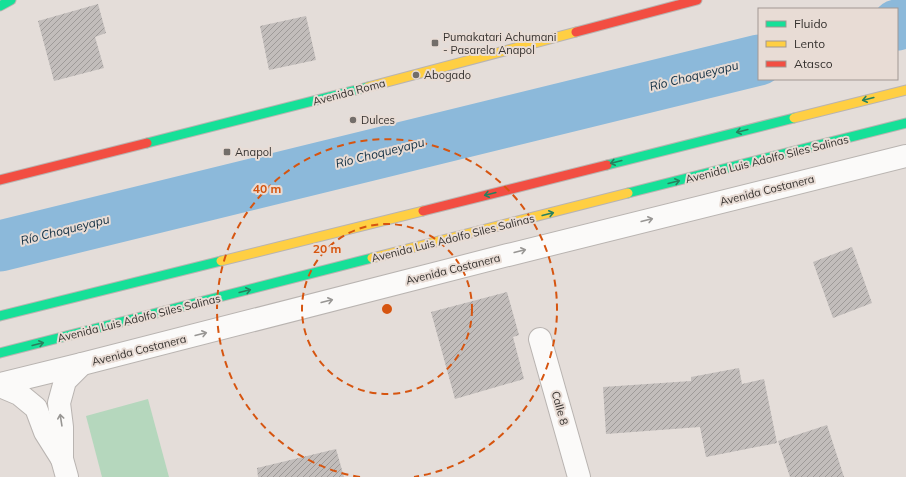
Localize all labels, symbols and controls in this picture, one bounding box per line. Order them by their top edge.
legend [758,8,898,80]
text: Fluido [794,16,828,31]
place label: Pumakatari Achumani - Pasarela Anapol [443,30,556,57]
text: Lento [794,36,825,51]
marker: Pumakatari Achumani - Pasarela Anapol [430,38,440,48]
text: Atasco [794,56,833,71]
water label: Río Choqueyapu [648,57,740,94]
place label: Abogado [424,68,471,82]
marker: Abogado [411,70,421,80]
street label: Avenida Roma [311,76,387,108]
one-way arrow [862,96,875,103]
place label: Dulces [361,113,395,127]
marker: Dulces [348,115,358,125]
one-way arrow [736,127,749,135]
street label: Avenida Luis Adolfo Siles Salinas [684,132,850,186]
water label: Río Choqueyapu [334,134,426,171]
place label: Anapol [235,145,272,159]
marker: Anapol [222,147,232,157]
one-way arrow [610,159,623,167]
street label: Avenida Costanera [718,171,816,209]
one-way arrow [667,178,680,186]
text: 40 m [253,181,281,196]
one-way arrow [484,191,497,198]
one-way arrow [541,210,554,218]
water label: Río Choqueyapu [19,211,111,248]
street label: Avenida Luis Adolfo Siles Salinas [370,211,536,265]
one-way arrow [640,216,653,224]
text: 20 m [313,241,341,256]
one-way arrow [514,247,527,255]
street label: Avenida Costanera [404,250,502,288]
one-way arrow [238,287,251,294]
street label: Avenida Luis Adolfo Siles Salinas [56,291,222,345]
one-way arrow [320,297,333,305]
centre of rings [380,302,394,316]
one-way arrow [194,329,207,337]
street label: Avenida Costanera [90,331,188,369]
one-way arrow [31,340,44,347]
street label: Calle 8 [548,389,572,427]
one-way arrow [57,414,65,427]

